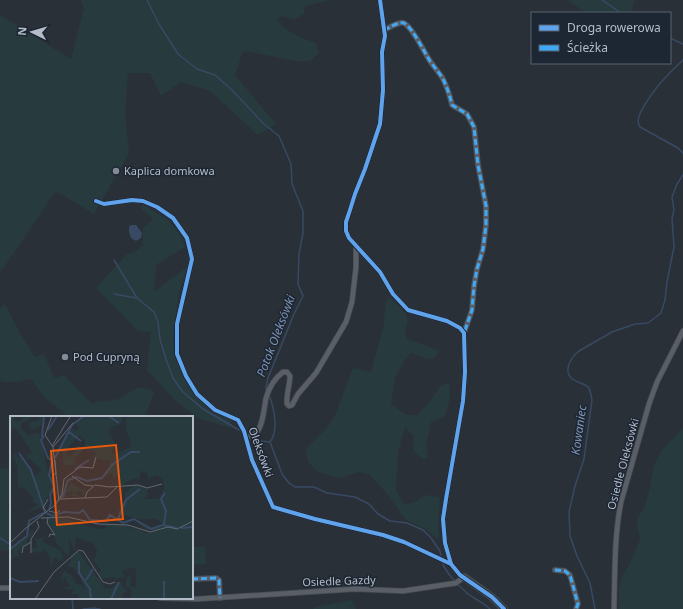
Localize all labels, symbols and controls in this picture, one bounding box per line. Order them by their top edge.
north arrow [12,12,52,52]
legend [531,12,671,64]
text: Droga rowerowa [567,19,661,36]
text: N [14,26,29,36]
text: Ścieżka [567,39,608,56]
place label: Kaplica domkowa [124,163,215,178]
marker: Kaplica domkowa [111,166,121,176]
water label: Potok Oleksówki [252,292,299,379]
place label: Pod Cupryną [73,349,140,364]
marker: Pod Cupryną [60,352,70,362]
water label: Kowaniec [567,403,590,456]
inset map [10,416,193,599]
street label: Osiedle Oleksówki [603,416,642,511]
street label: Oleksówki [245,425,278,479]
street label: Osiedle Gazdy [302,572,376,589]

